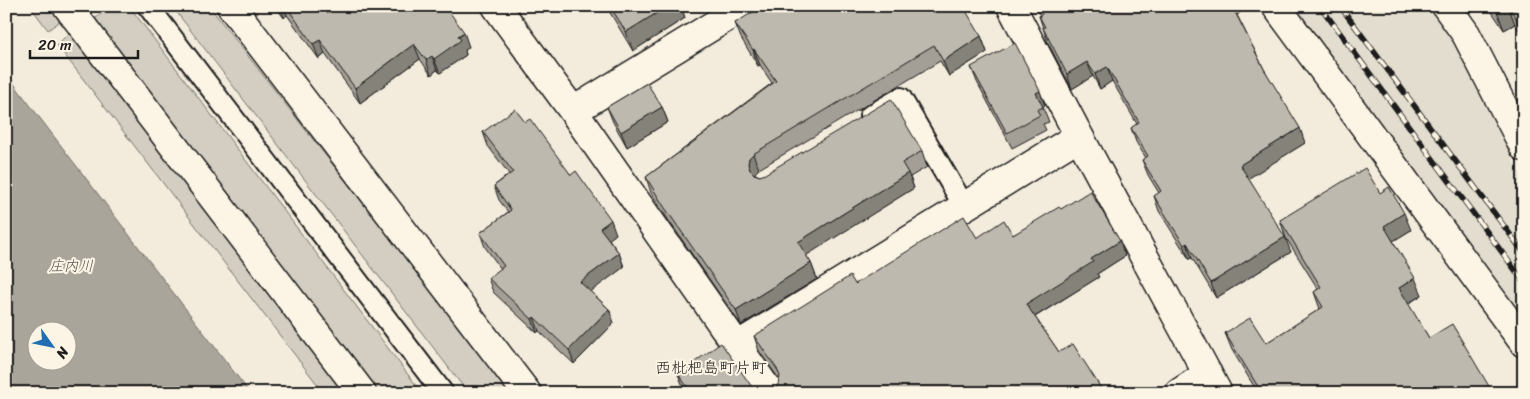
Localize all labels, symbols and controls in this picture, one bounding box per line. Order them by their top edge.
scale bar [30,28,138,60]
text: 20 m [38,32,72,58]
water label: 庄内川 [48,253,94,279]
north arrow [28,322,78,372]
text: N [49,341,76,364]
district label: 西枇杷島町片町 [655,353,767,382]

